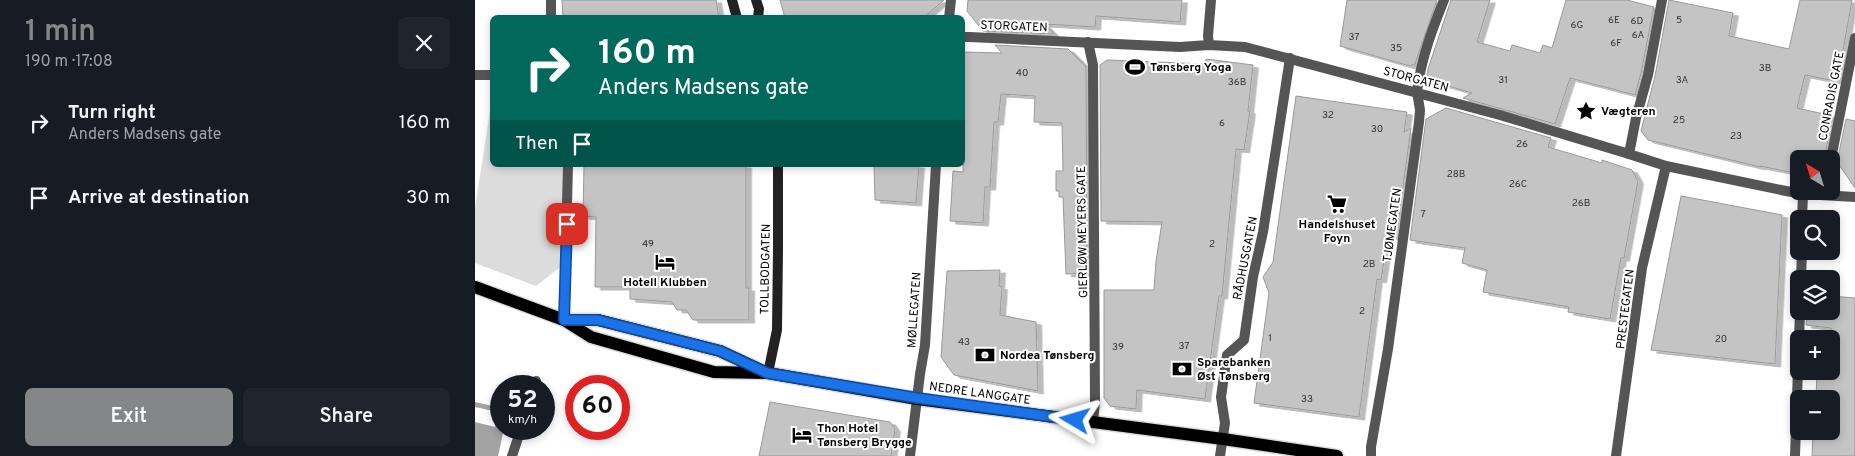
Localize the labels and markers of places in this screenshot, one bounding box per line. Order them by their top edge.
sports icon: Tønsberg Yoga [1124,56,1146,78]
place label: Tønsberg Yoga [1150,60,1231,76]
place icon: Vægteren [1575,100,1597,122]
place label: Vægteren [1601,104,1656,120]
supermarket icon: Handelshuset Foyn [1326,193,1348,215]
pin [546,203,588,245]
place label: Handelshuset Foyn [1299,217,1376,247]
hotel icon: Hotell Klubben [654,251,676,273]
place label: Hotell Klubben [623,275,707,291]
bank icon: Nordea Tønsberg [974,344,996,366]
place label: Nordea Tønsberg [1000,348,1094,364]
place label: Sparebanken Øst Tønsberg [1197,355,1271,385]
bank icon: Sparebanken Øst Tønsberg [1171,358,1193,380]
place label: Thon Hotel Tønsberg Brygge [817,421,912,451]
hotel icon: Thon Hotel Tønsberg Brygge [791,424,813,446]

